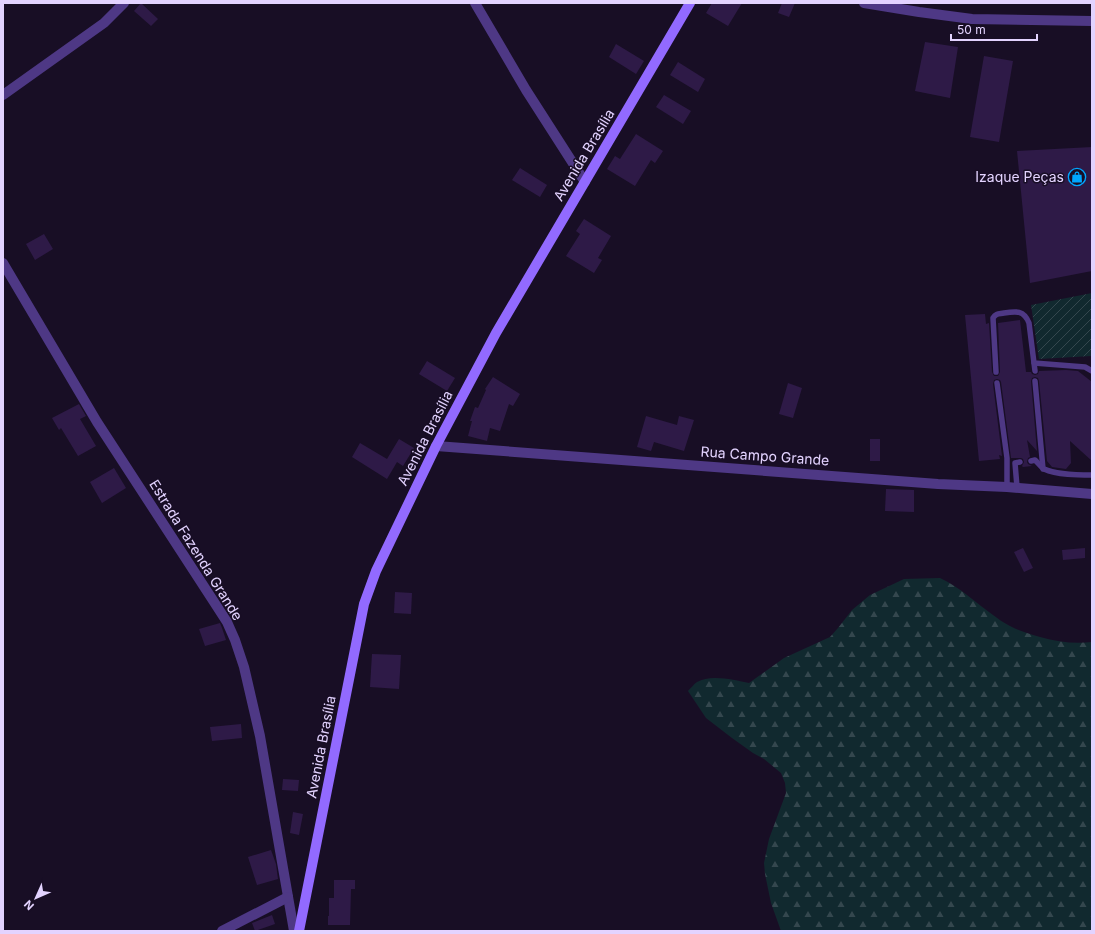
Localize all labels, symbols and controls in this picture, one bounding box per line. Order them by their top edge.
scale bar [951,16,1037,42]
text: 50 m [957,22,986,37]
street label: Avenida Brasília [549,106,618,204]
shop icon: Izaque Peças [1067,167,1087,187]
place label: Izaque Peças [975,168,1064,185]
street label: Avenida Brasília [393,387,456,488]
street label: Rua Campo Grande [700,443,830,468]
street label: Estrada Fazenda Grande [146,476,247,623]
street label: Avenida Brasília [302,694,339,800]
north arrow [16,878,56,918]
text: N [21,897,37,913]

